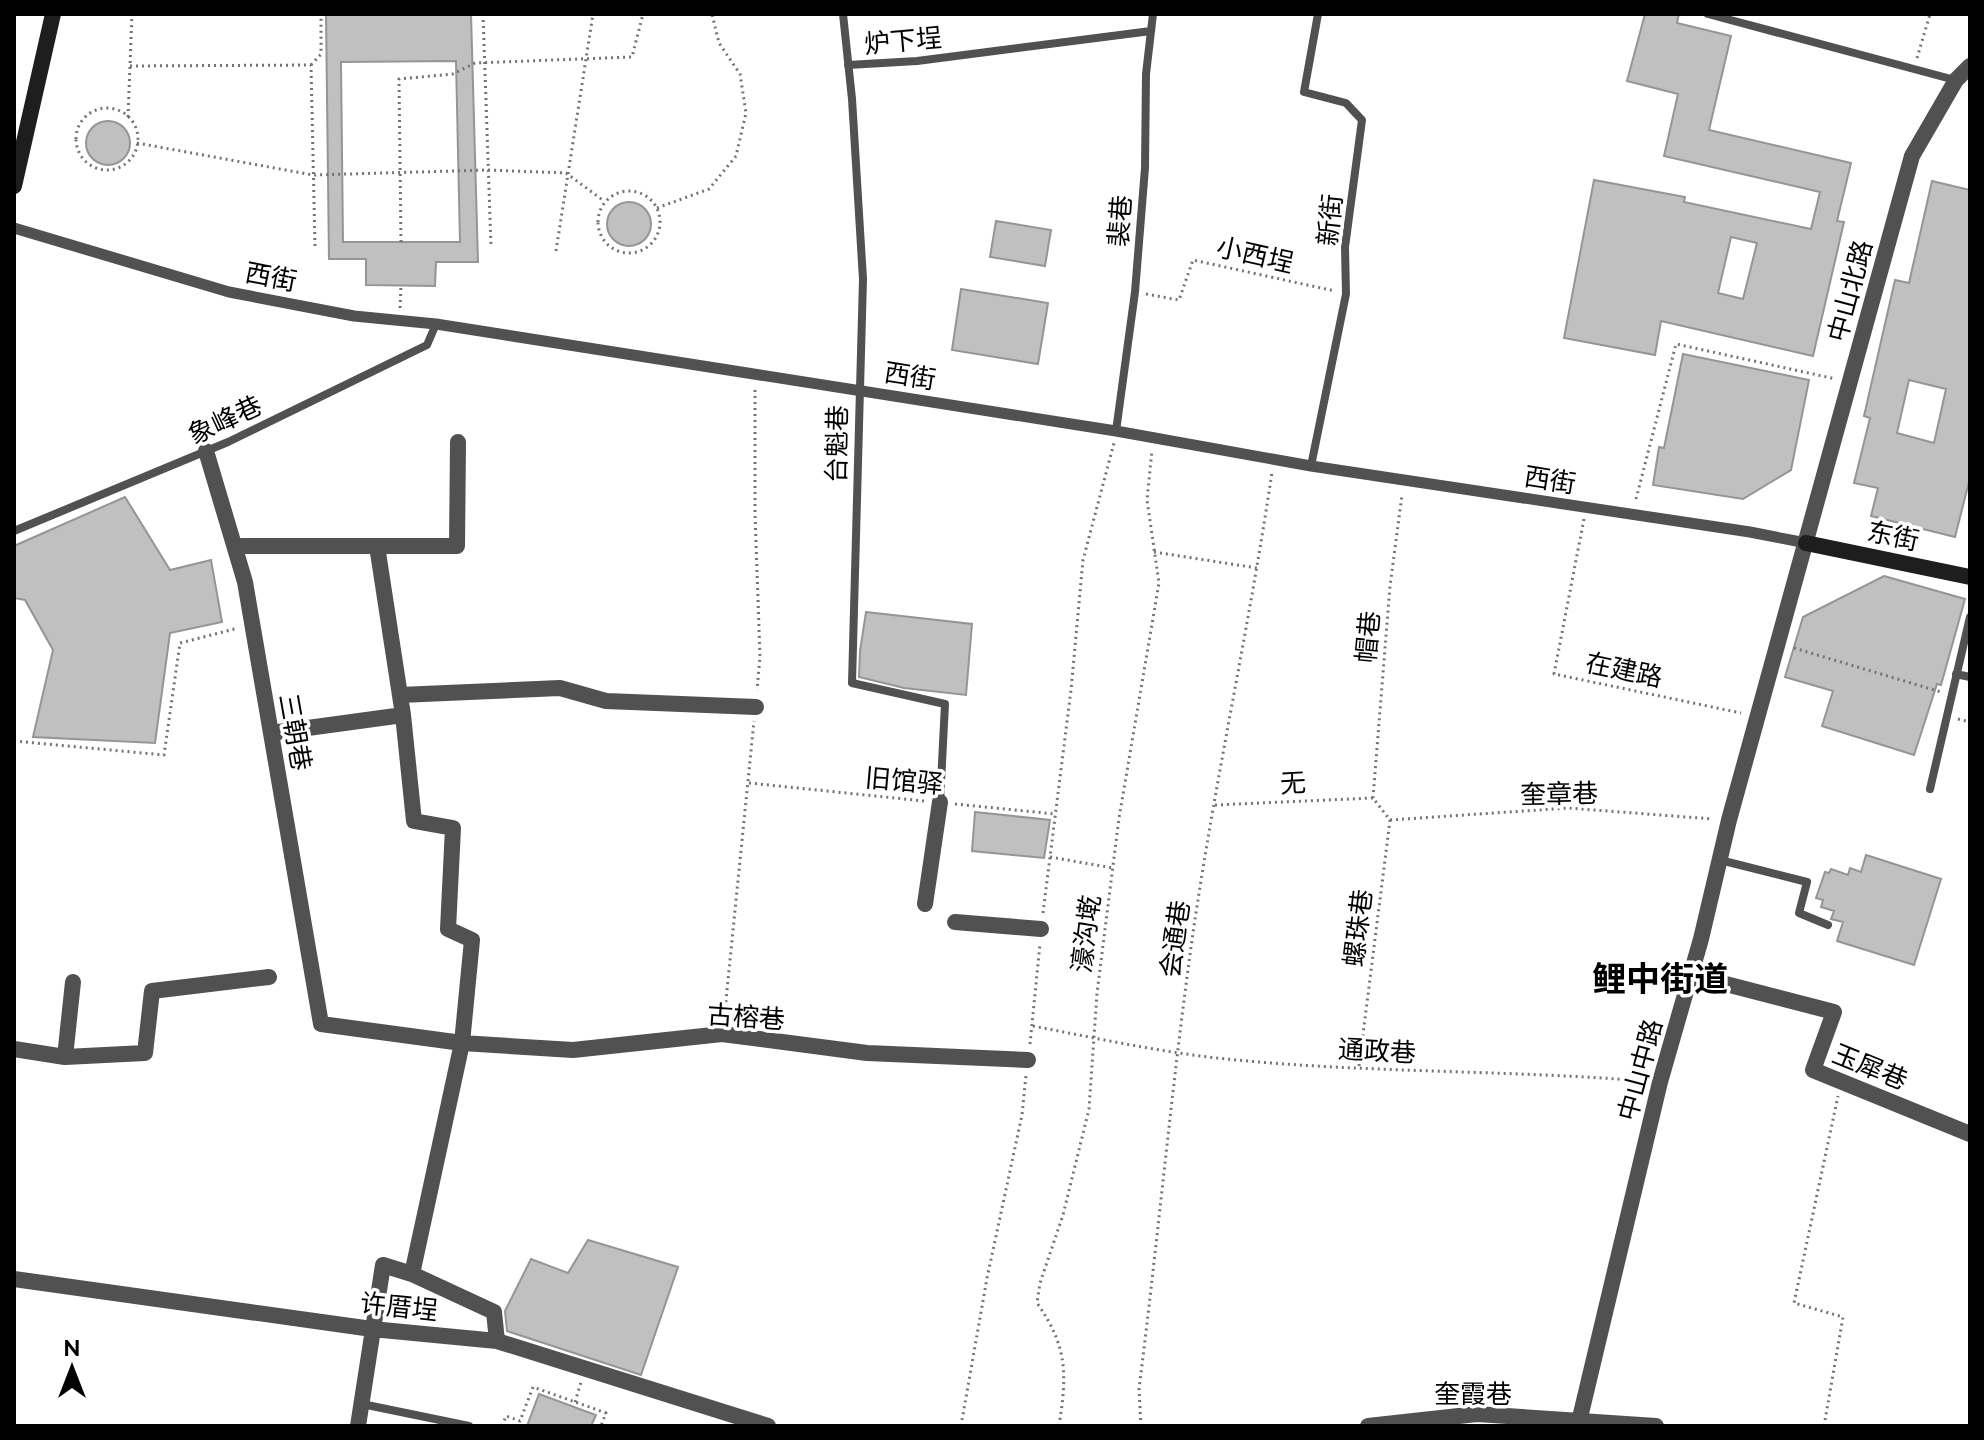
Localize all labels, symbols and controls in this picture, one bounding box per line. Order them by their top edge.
street label: 炉下埕 [863,23,943,59]
street label: 新街 [1312,193,1348,247]
street label: 裴巷 [1103,194,1137,248]
street label: 小西埕 [1214,232,1296,278]
street label: 中山北路 [1822,237,1878,345]
street label: 西街 [243,257,299,297]
street label: 西街 [882,357,938,395]
street label: 象峰巷 [183,390,267,450]
street label: 台魁巷 [821,405,853,483]
street label: 西街 [1522,461,1578,499]
street label: 东街 [1864,516,1922,556]
street label: 帽巷 [1351,610,1385,664]
street label: 在建路 [1583,647,1665,693]
street label: 三朝巷 [273,691,317,773]
street label: 旧馆驿 [864,763,944,799]
street label: 无 [1279,767,1307,799]
street label: 奎章巷 [1520,778,1598,810]
street label: 螺珠巷 [1338,887,1378,969]
street label: 濠沟墘 [1066,893,1106,975]
street label: 会通巷 [1155,898,1195,980]
district label: 鲤中街道 [1592,959,1728,999]
street label: 古榕巷 [706,999,786,1035]
street label: 中山中路 [1612,1016,1668,1124]
street label: 通政巷 [1337,1034,1417,1068]
street label: 玉犀巷 [1828,1038,1912,1096]
street label: 许厝埕 [359,1288,439,1326]
north arrow [32,1328,112,1408]
text: N [64,1335,80,1361]
street label: 奎霞巷 [1434,1379,1512,1409]

